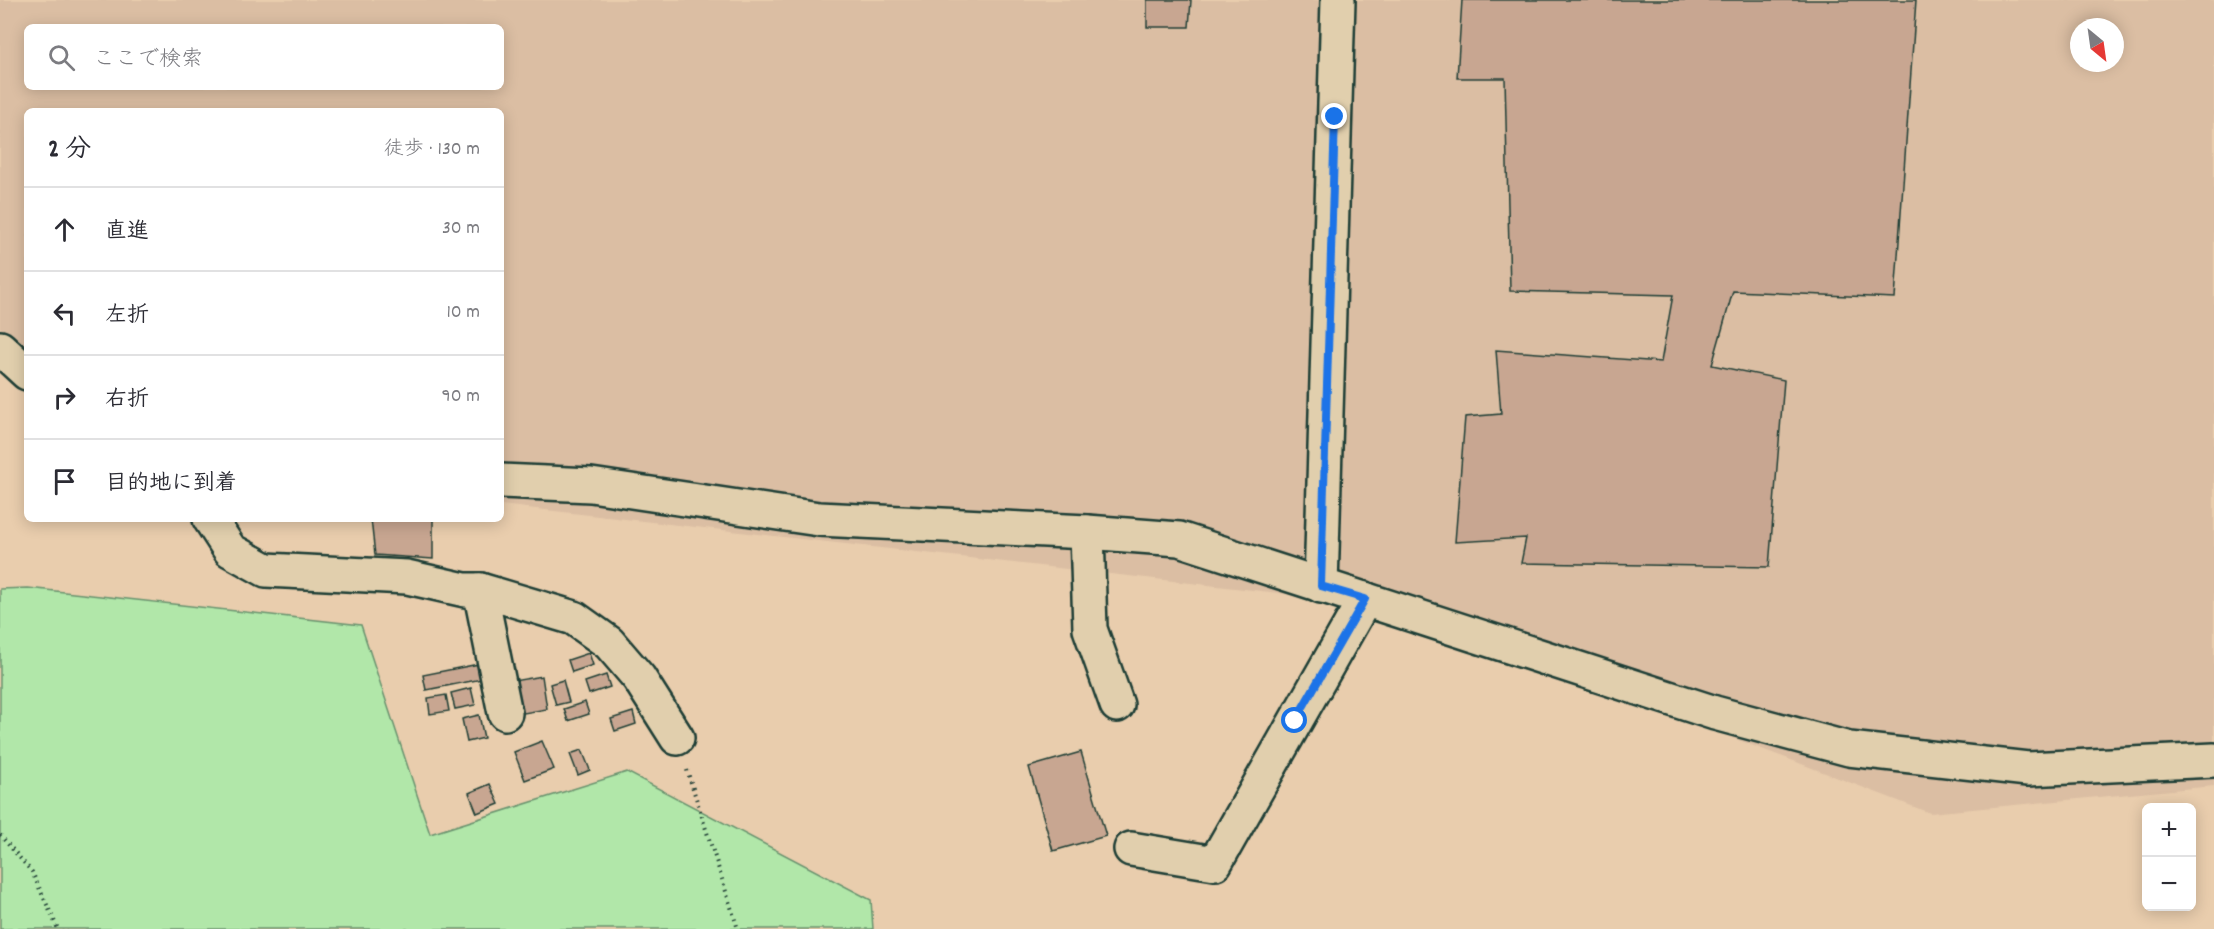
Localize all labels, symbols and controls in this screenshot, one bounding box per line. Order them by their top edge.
north arrow [2070,18,2124,72]
search box [24,24,504,90]
icon: search [45,41,78,74]
text: ここで検索 [93,45,203,76]
route end [1321,103,1347,129]
text: 2 分 [48,132,91,169]
text: 徒歩 · 130 m [384,136,480,164]
icon: ahead [48,213,81,246]
text: 30 m [442,215,480,243]
text: 直進 [105,217,149,248]
icon: left [48,297,81,330]
text: 10 m [446,299,480,327]
text: 左折 [105,301,149,332]
icon: right [48,381,81,414]
text: 90 m [442,383,480,411]
text: 右折 [105,385,149,416]
icon: arrive [48,465,81,498]
text: 目的地に到着 [105,469,237,500]
route start [1281,707,1307,733]
map controls [2142,803,2196,911]
button: + [2142,803,2196,857]
button: − [2142,857,2196,911]

